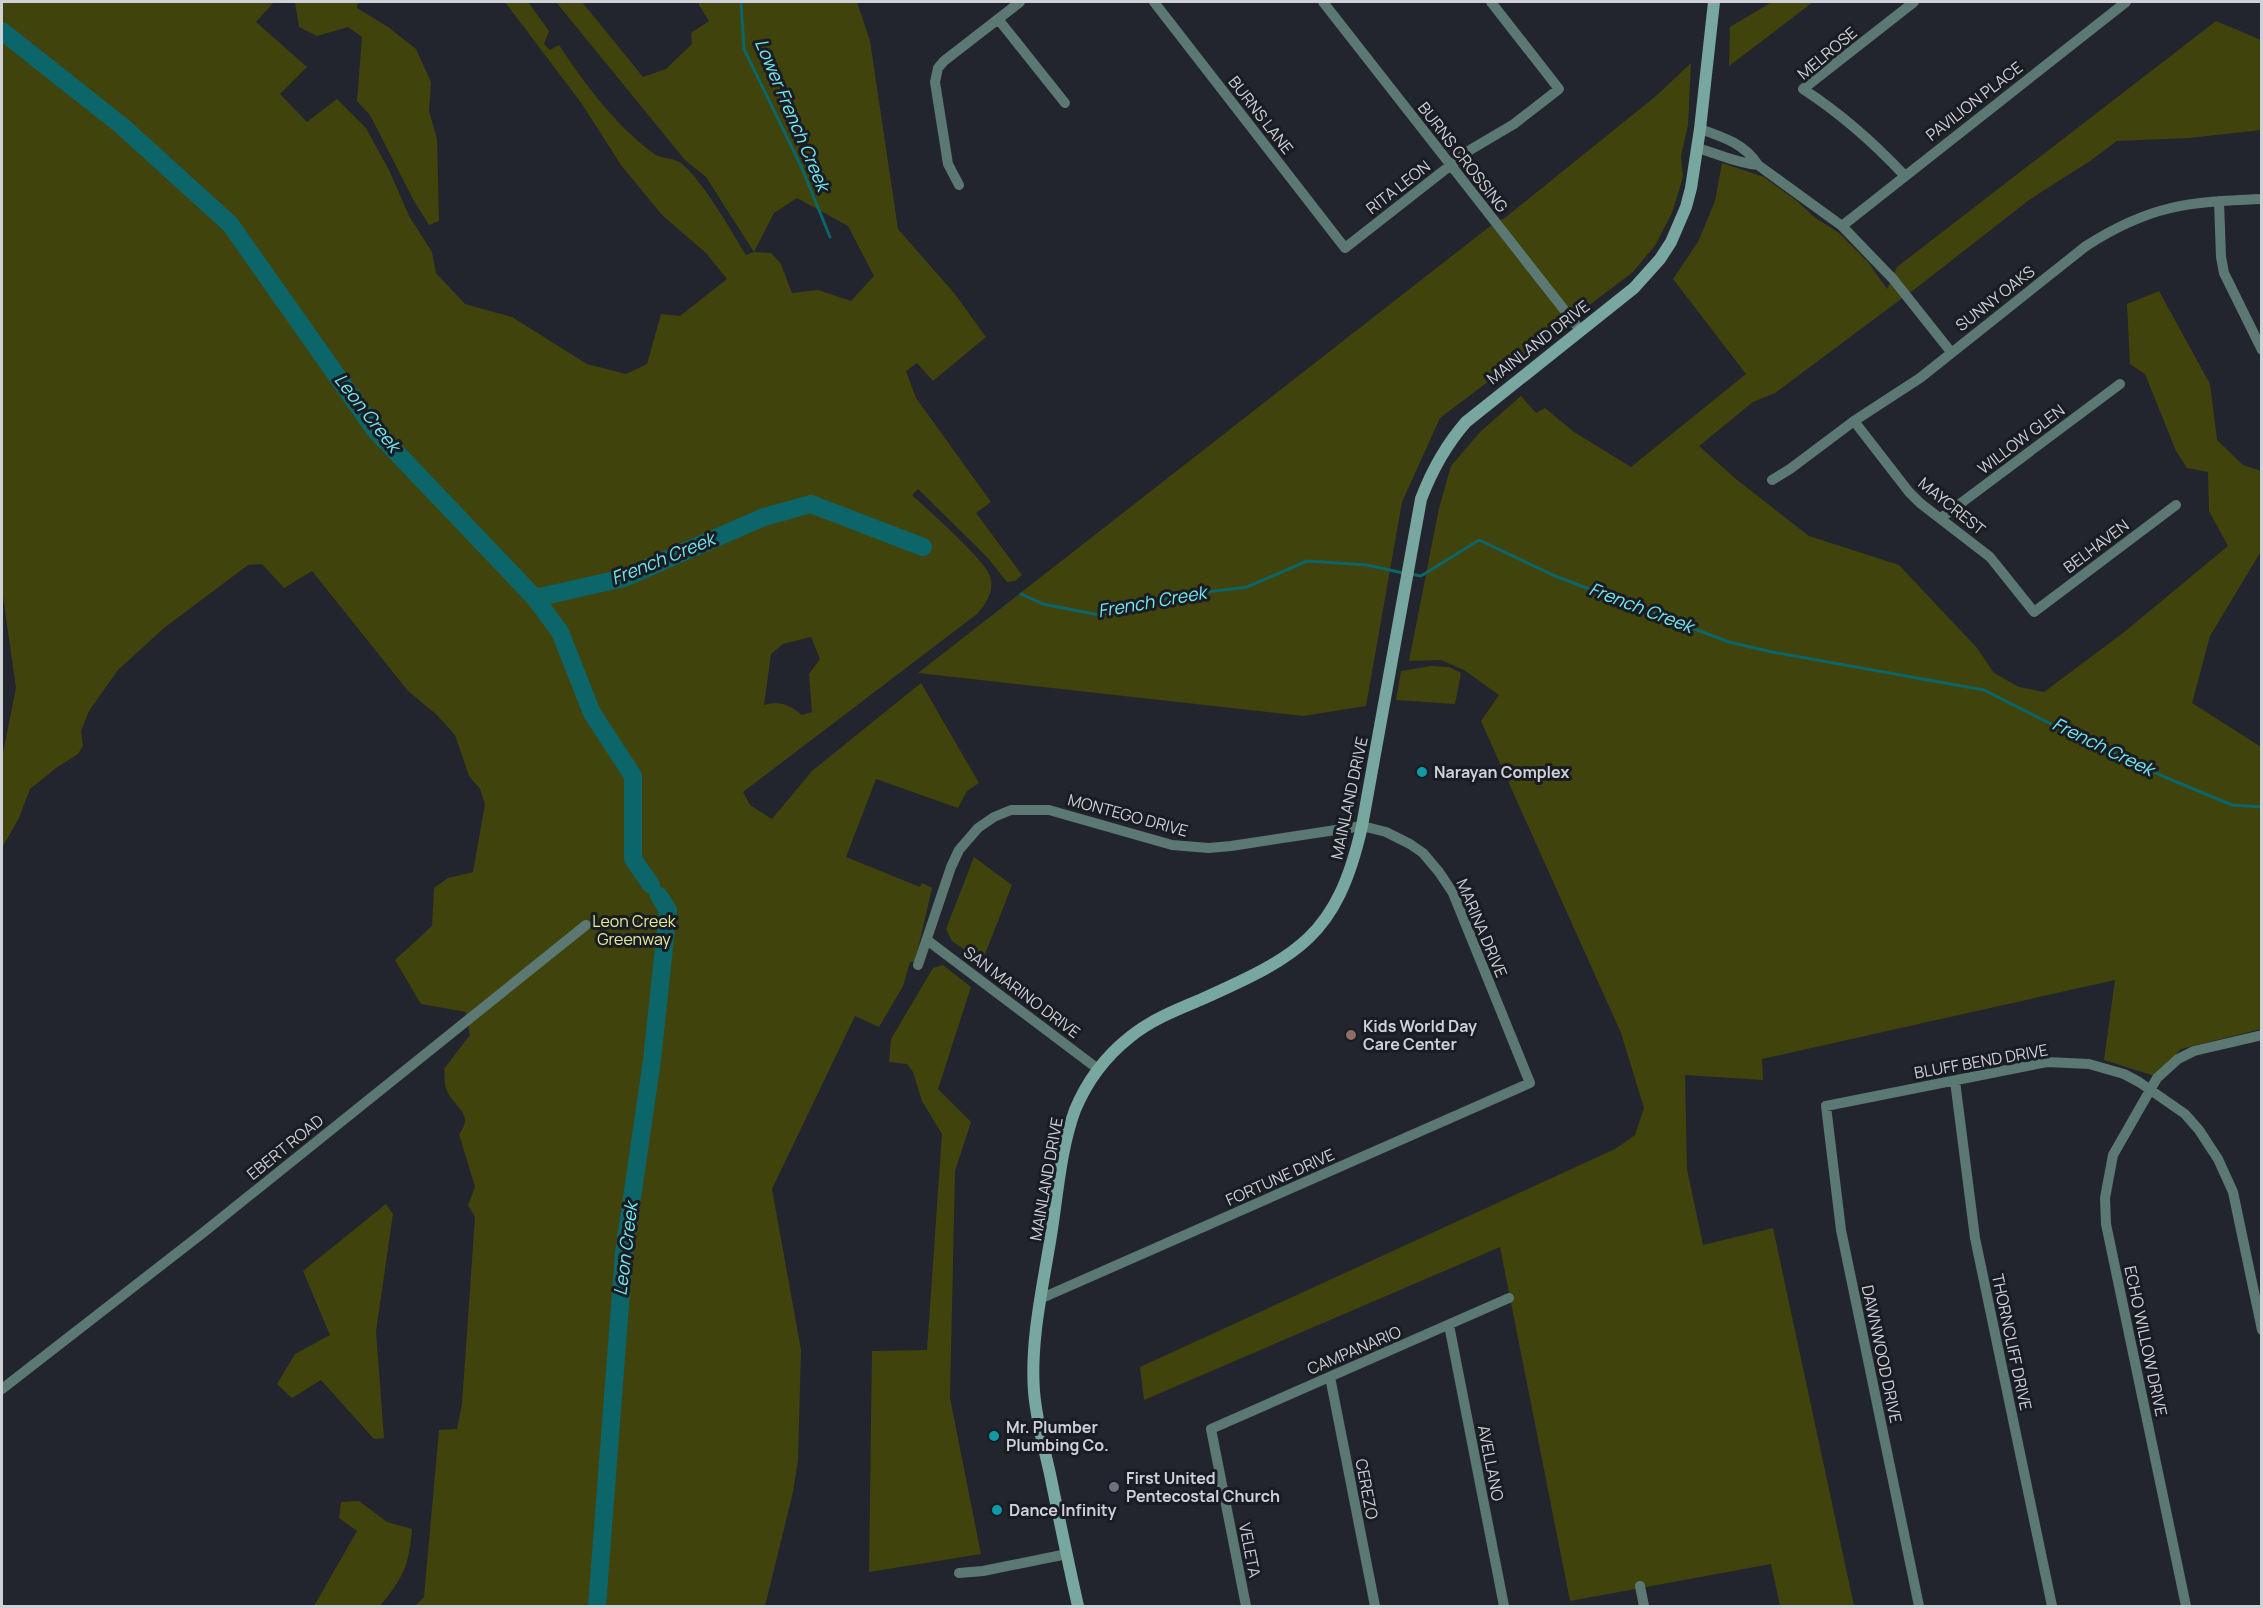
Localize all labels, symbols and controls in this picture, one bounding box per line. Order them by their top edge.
street label: MELROSE [1793,22,1861,84]
water label: Lower French Creek [750,35,837,197]
street label: PAVILION PLACE [1921,56,2027,146]
street label: BURNS LANE [1224,71,1298,159]
street label: BURNS CROSSING [1413,97,1513,217]
street label: RITA LEON [1361,155,1435,219]
street label: SUNNY OAKS [1951,260,2039,336]
street label: MAINLAND DRIVE [1482,295,1594,389]
water label: Leon Creek [329,368,408,459]
street label: WILLOW GLEN [1973,399,2069,479]
street label: MAYCREST [1914,472,1991,540]
street label: BELHAVEN [2059,514,2133,578]
water label: French Creek [607,525,721,590]
water label: French Creek [1586,576,1700,639]
water label: French Creek [1096,579,1211,622]
water label: French Creek [2049,711,2161,782]
street label: MAINLAND DRIVE [1325,735,1373,861]
place label: Narayan Complex [1434,761,1569,783]
marker: Narayan Complex [1415,765,1429,779]
street label: MONTEGO DRIVE [1065,788,1191,842]
street label: MARINA DRIVE [1451,875,1513,981]
park label: Leon Creek Greenway [592,910,677,950]
street label: SAN MARINO DRIVE [959,941,1085,1043]
place label: Kids World Day Care Center [1363,1015,1477,1055]
marker: Kids World Day Care Center [1344,1028,1358,1042]
street label: BLUFF BEND DRIVE [1912,1038,2050,1084]
street label: EBERT ROAD [242,1109,328,1185]
street label: MAINLAND DRIVE [1024,1116,1068,1242]
street label: FORTUNE DRIVE [1222,1143,1338,1211]
water label: Leon Creek [607,1198,643,1297]
street label: ECHO WILLOW DRIVE [2119,1264,2173,1418]
street label: THORNCLIFF DRIVE [1987,1272,2037,1412]
street label: DAWNWOOD DRIVE [1857,1283,1907,1425]
street label: CAMPANARIO [1304,1320,1405,1380]
place label: Mr. Plumber Plumbing Co. [1006,1416,1109,1456]
street label: AVELLANO [1473,1423,1509,1503]
marker: Mr. Plumber Plumbing Co. [987,1429,1001,1443]
street label: CEREZO [1350,1457,1384,1522]
place label: First United Pentecostal Church [1126,1467,1280,1507]
marker: First United Pentecostal Church [1107,1480,1121,1494]
place label: Dance Infinity [1009,1499,1117,1521]
marker: Dance Infinity [990,1503,1004,1517]
street label: VELETA [1234,1521,1266,1579]

